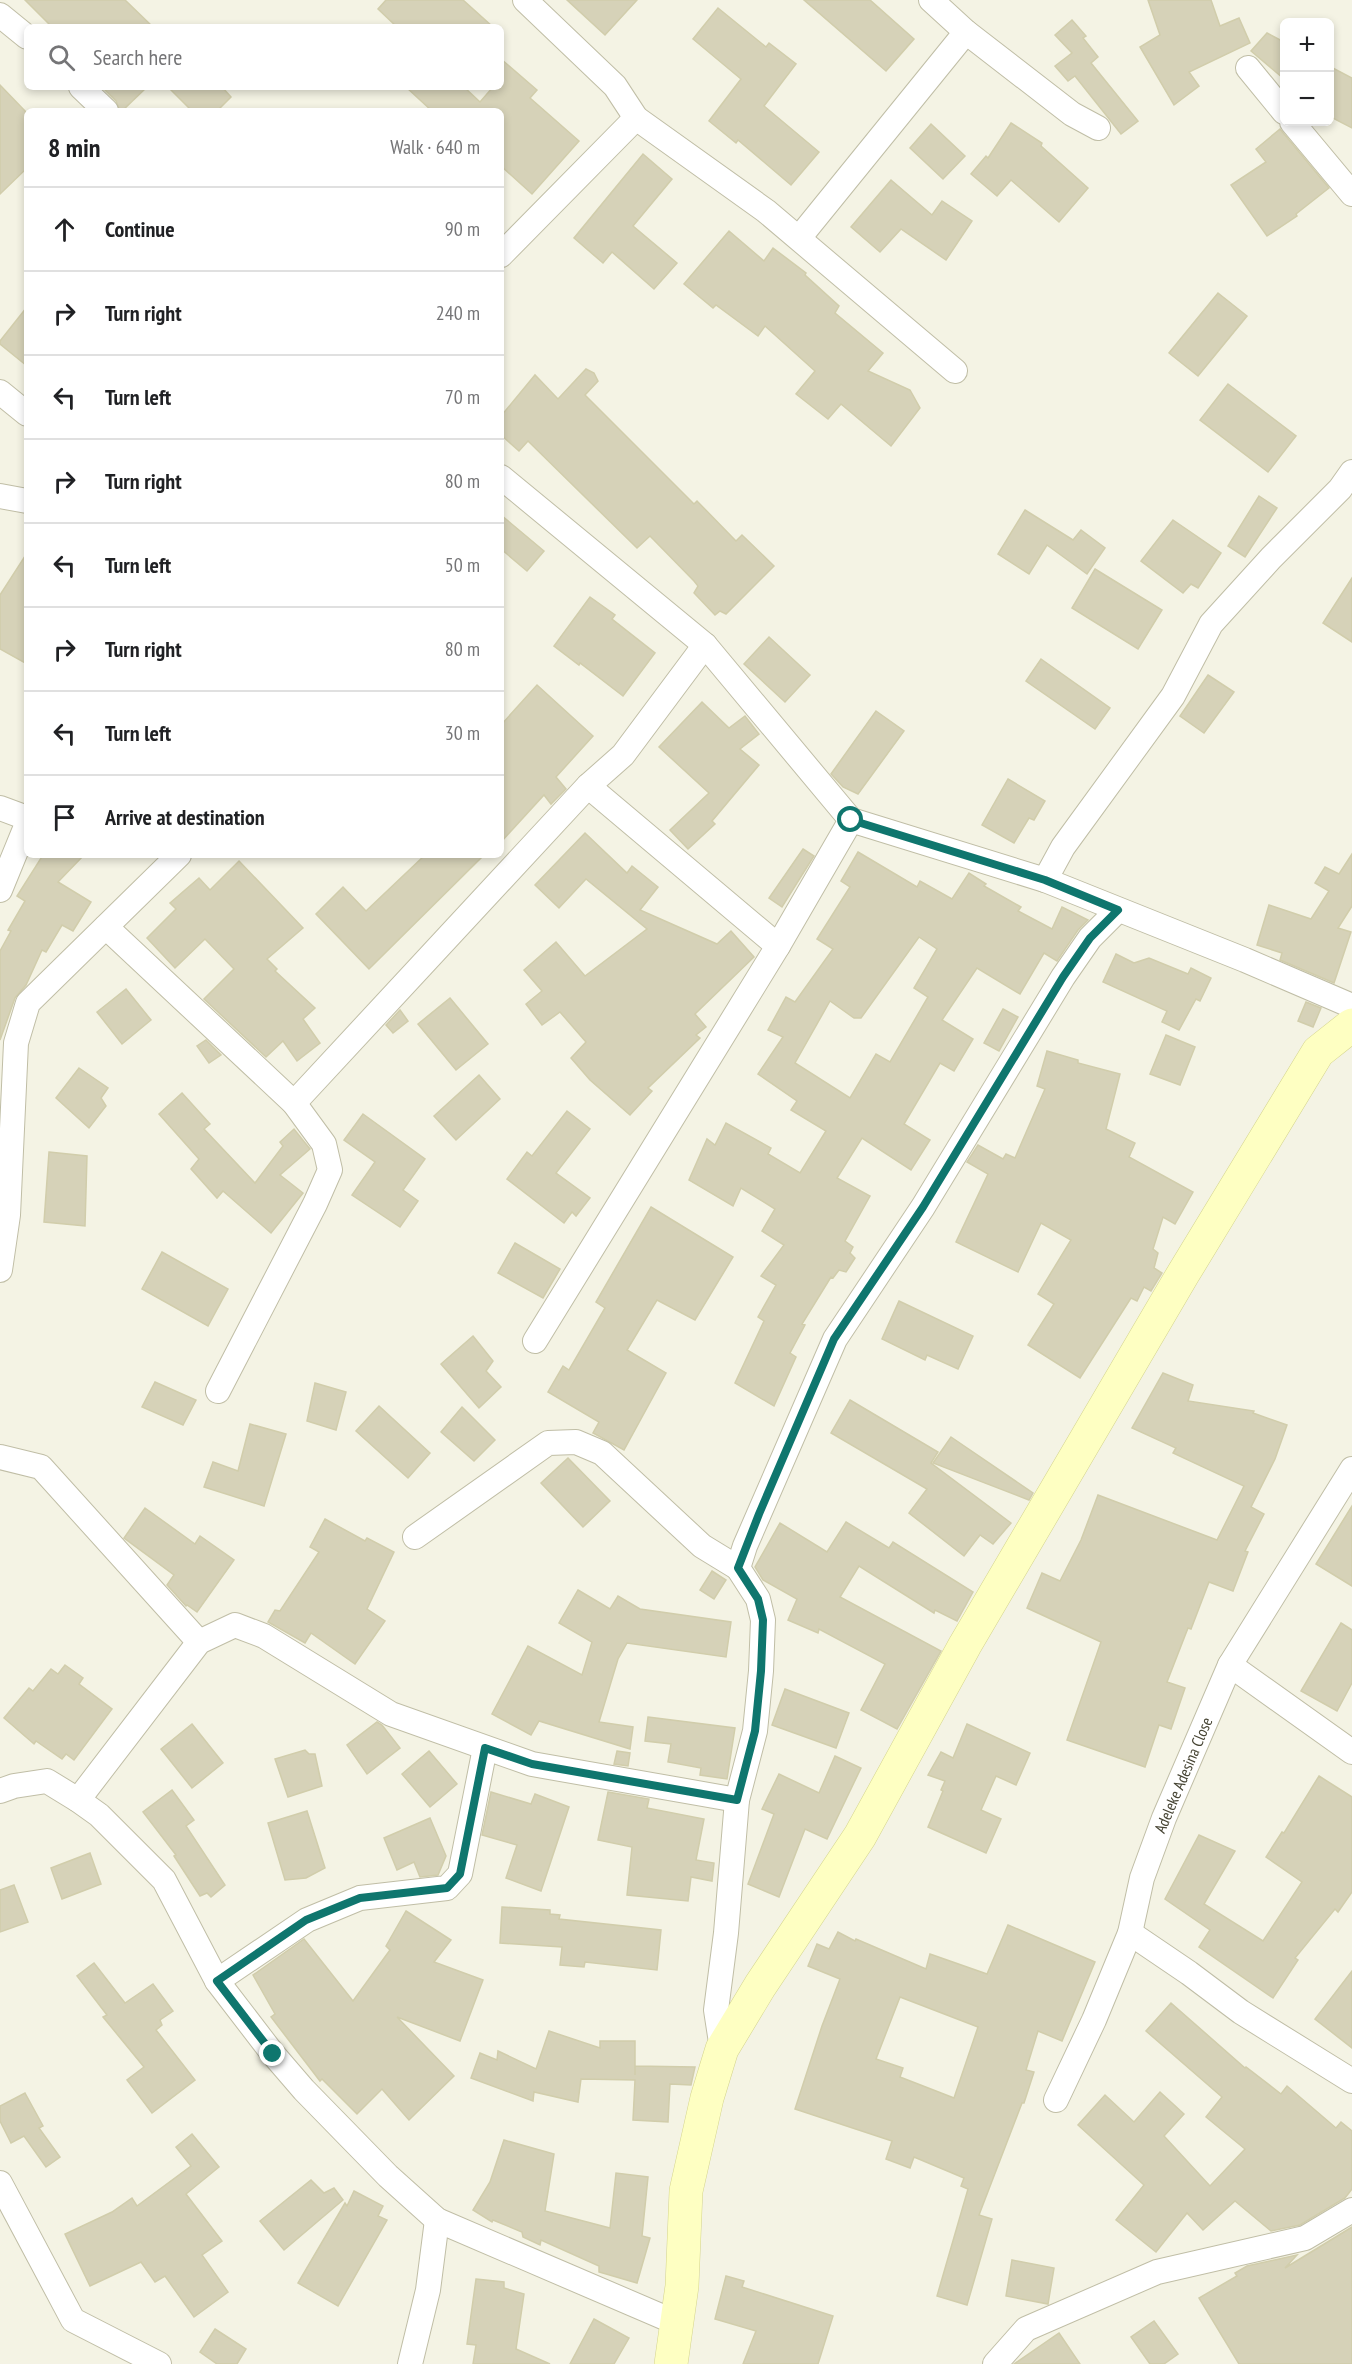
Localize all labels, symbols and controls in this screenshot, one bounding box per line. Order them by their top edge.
map controls [1280,18,1334,126]
button: + [1280,18,1334,72]
search box [24,24,504,90]
icon: search [45,41,78,74]
text: Search here [93,43,182,71]
button: − [1280,72,1334,126]
text: 8 min [48,131,101,164]
text: Walk · 640 m [390,134,480,160]
icon: ahead [48,213,81,246]
text: Continue [105,215,175,243]
text: 90 m [445,216,480,242]
icon: right [48,297,81,330]
text: Turn right [105,299,182,327]
text: 240 m [436,300,480,326]
icon: left [48,381,81,414]
text: Turn left [105,383,171,411]
text: 70 m [445,384,480,410]
icon: right [48,465,81,498]
text: Turn right [105,467,182,495]
text: 80 m [445,468,480,494]
icon: left [48,549,81,582]
text: Turn left [105,551,171,579]
text: 50 m [445,552,480,578]
icon: right [48,633,81,666]
text: Turn right [105,635,182,663]
text: 80 m [445,636,480,662]
icon: left [48,717,81,750]
text: Turn left [105,719,171,747]
text: 30 m [445,720,480,746]
icon: arrive [48,801,81,834]
text: Arrive at destination [105,803,265,831]
route start [837,806,863,832]
street label: Adeleke Adesina Close [1150,1714,1216,1836]
route end [259,2040,285,2066]

